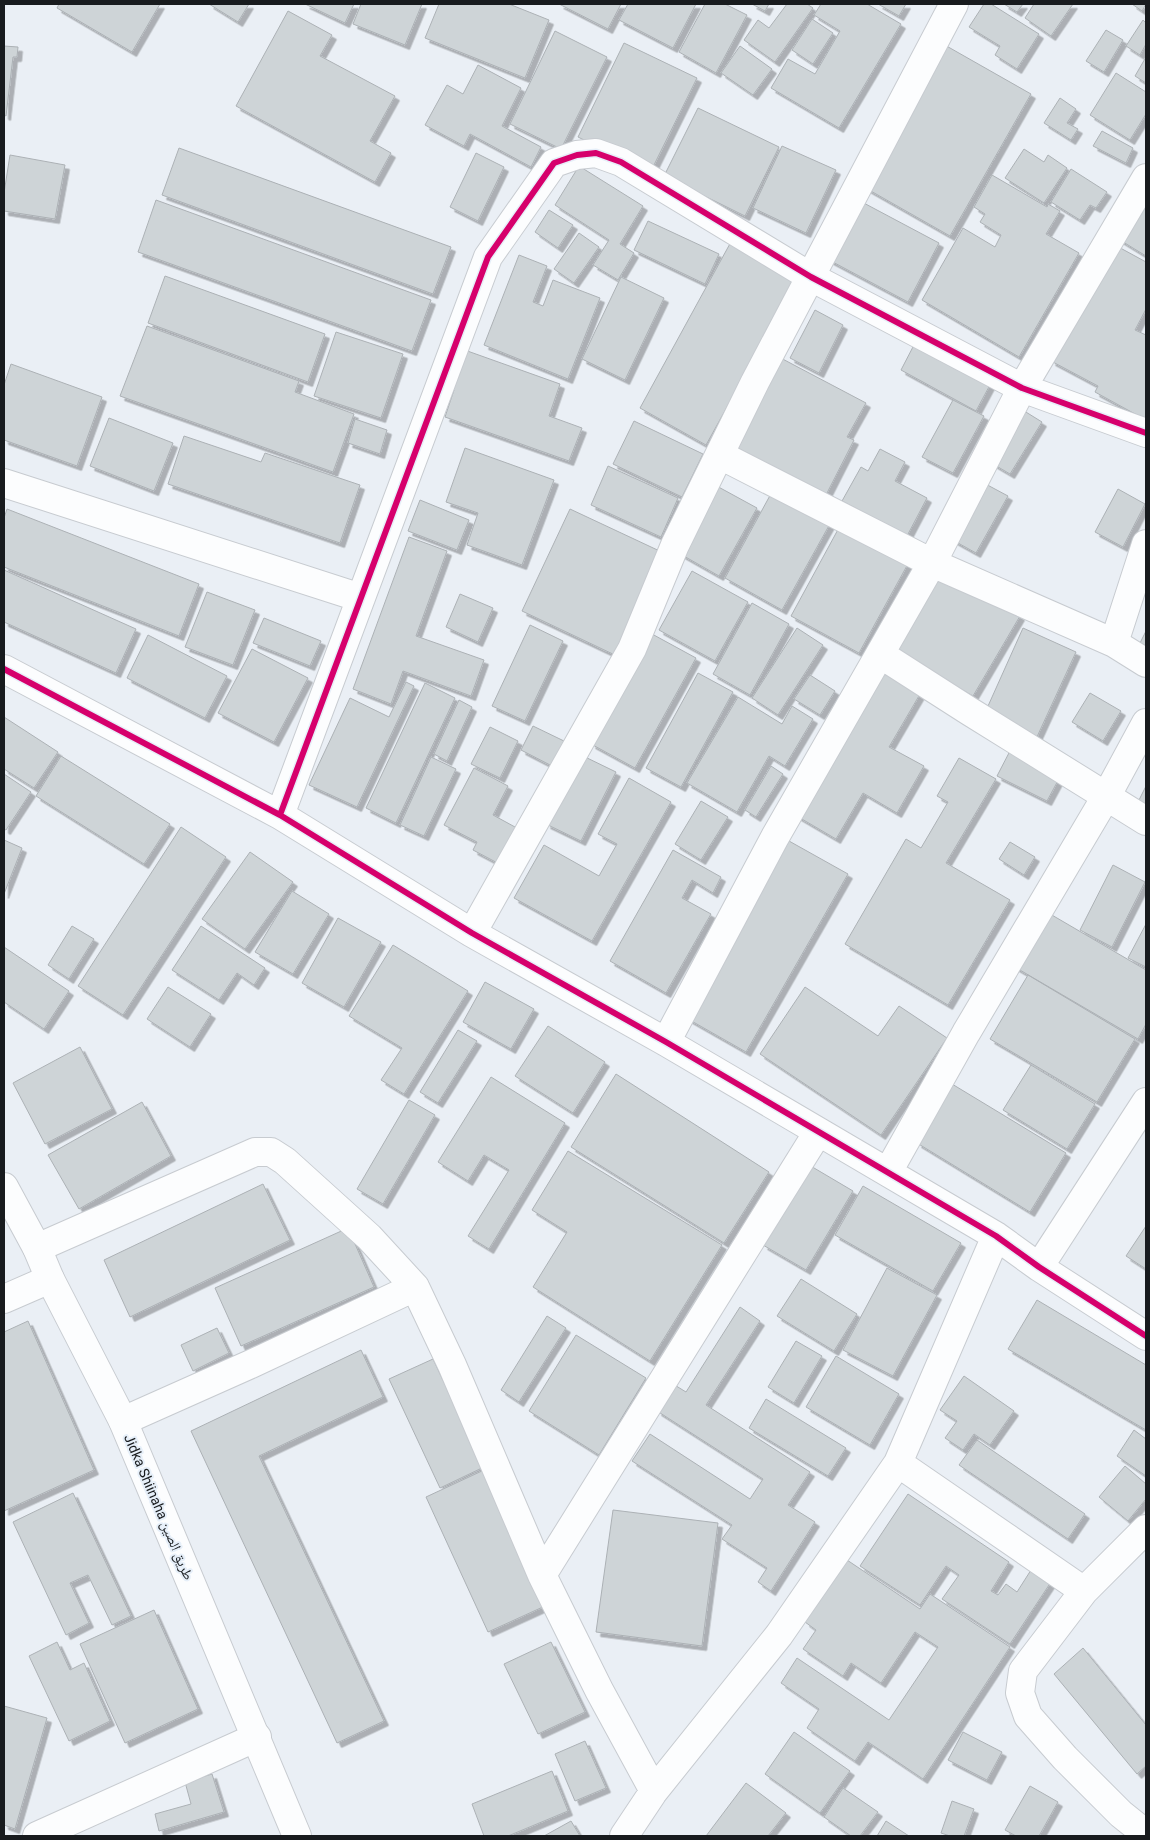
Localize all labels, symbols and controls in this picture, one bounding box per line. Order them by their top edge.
street label: Jidka Shiinaha طريق الصين [119,1432,197,1583]

